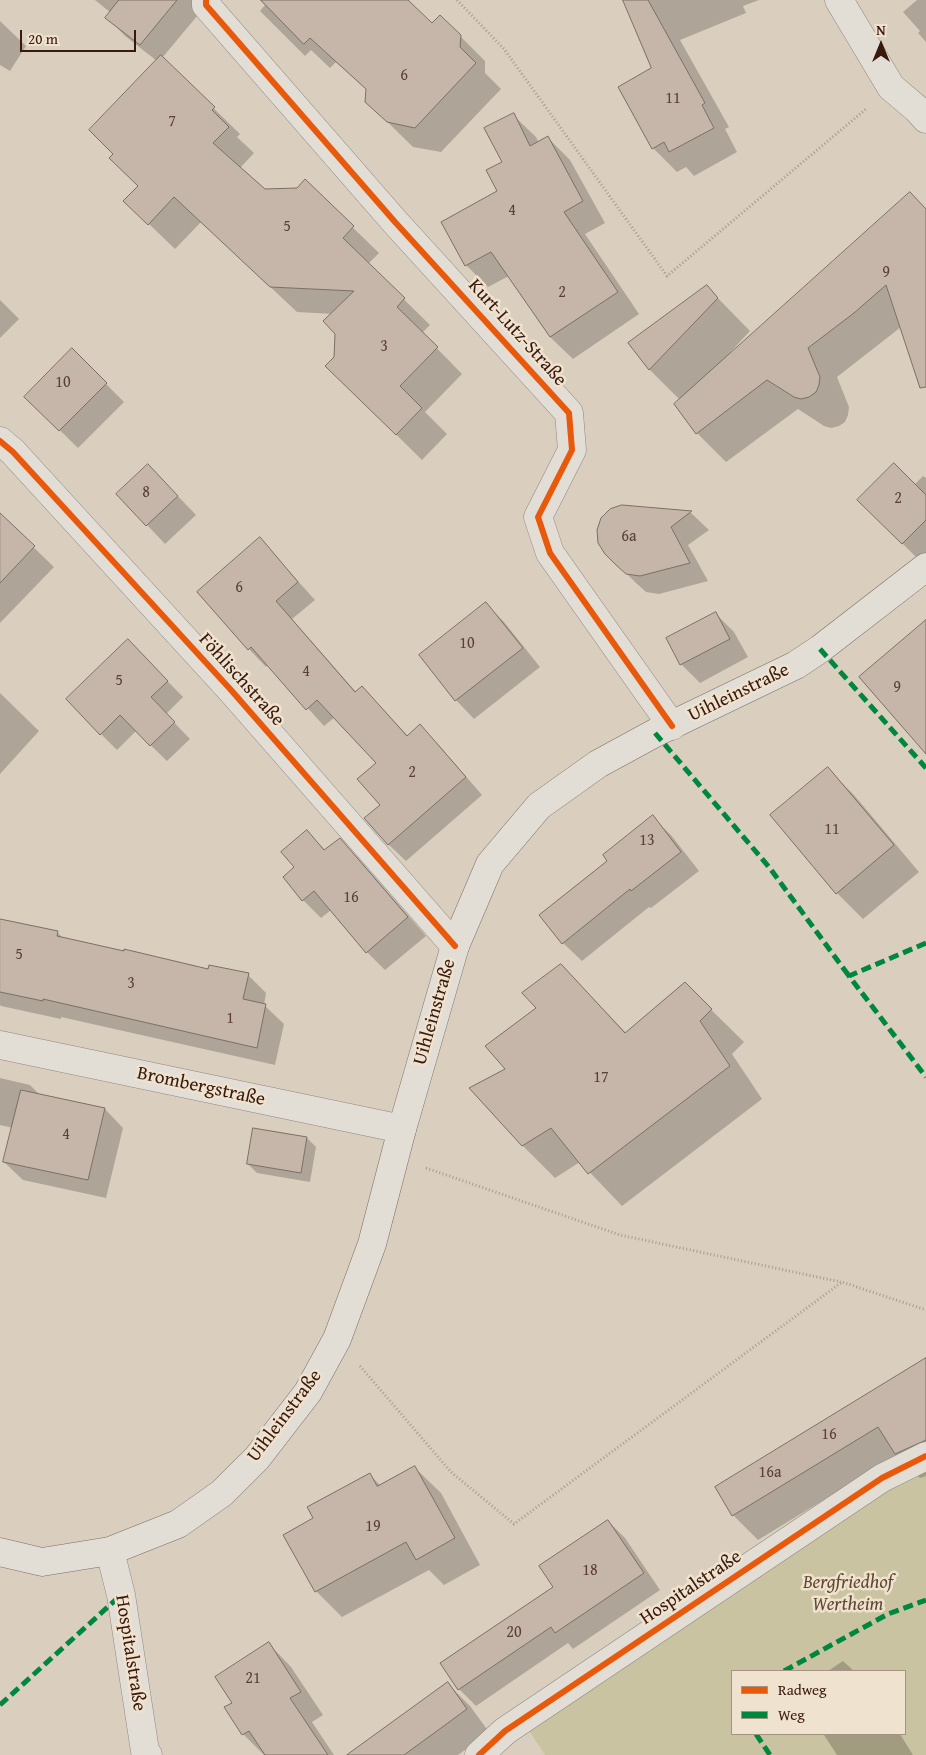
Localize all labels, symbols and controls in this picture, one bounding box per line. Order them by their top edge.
scale bar [22,20,139,52]
north arrow [856,20,906,70]
text: N [876,20,886,40]
text: 20 m [28,28,58,49]
house number: 6 [400,66,408,86]
house number: 11 [665,89,681,109]
house number: 7 [168,112,176,132]
house number: 4 [508,201,516,221]
house number: 5 [283,217,291,237]
house number: 9 [882,263,890,283]
street label: Kurt-Lutz-Straße [463,275,571,391]
house number: 2 [558,283,566,303]
house number: 3 [380,337,388,357]
house number: 10 [55,373,71,393]
house number: 8 [142,483,150,503]
house number: 2 [894,489,902,509]
house number: 6a [621,527,637,547]
house number: 6 [235,578,243,598]
street label: Föhlischstraße [193,629,289,731]
house number: 10 [459,634,475,654]
street label: Uihleinstraße [685,659,793,727]
house number: 4 [302,662,310,682]
house number: 5 [115,671,123,691]
house number: 9 [893,678,901,698]
house number: 2 [408,763,416,783]
house number: 11 [824,820,840,840]
house number: 13 [639,831,655,851]
house number: 16 [343,888,359,908]
house number: 5 [15,945,23,965]
street label: Uihleinstraße [409,956,461,1068]
house number: 3 [127,974,135,994]
house number: 1 [226,1009,234,1029]
street label: Brombergstraße [135,1062,267,1112]
house number: 17 [593,1068,609,1088]
house number: 4 [62,1125,70,1145]
street label: Uihleinstraße [243,1365,327,1467]
house number: 16 [821,1425,837,1445]
house number: 16a [759,1463,781,1483]
house number: 19 [365,1517,381,1537]
street label: Hospitalstraße [636,1546,746,1630]
house number: 18 [582,1561,598,1581]
park label: Bergfriedhof Wertheim [803,1572,893,1616]
street label: Hospitalstraße [110,1593,150,1713]
house number: 20 [506,1623,522,1643]
house number: 21 [245,1669,261,1689]
legend [731,1670,906,1735]
text: Radweg [778,1679,827,1700]
text: Weg [778,1704,805,1725]

